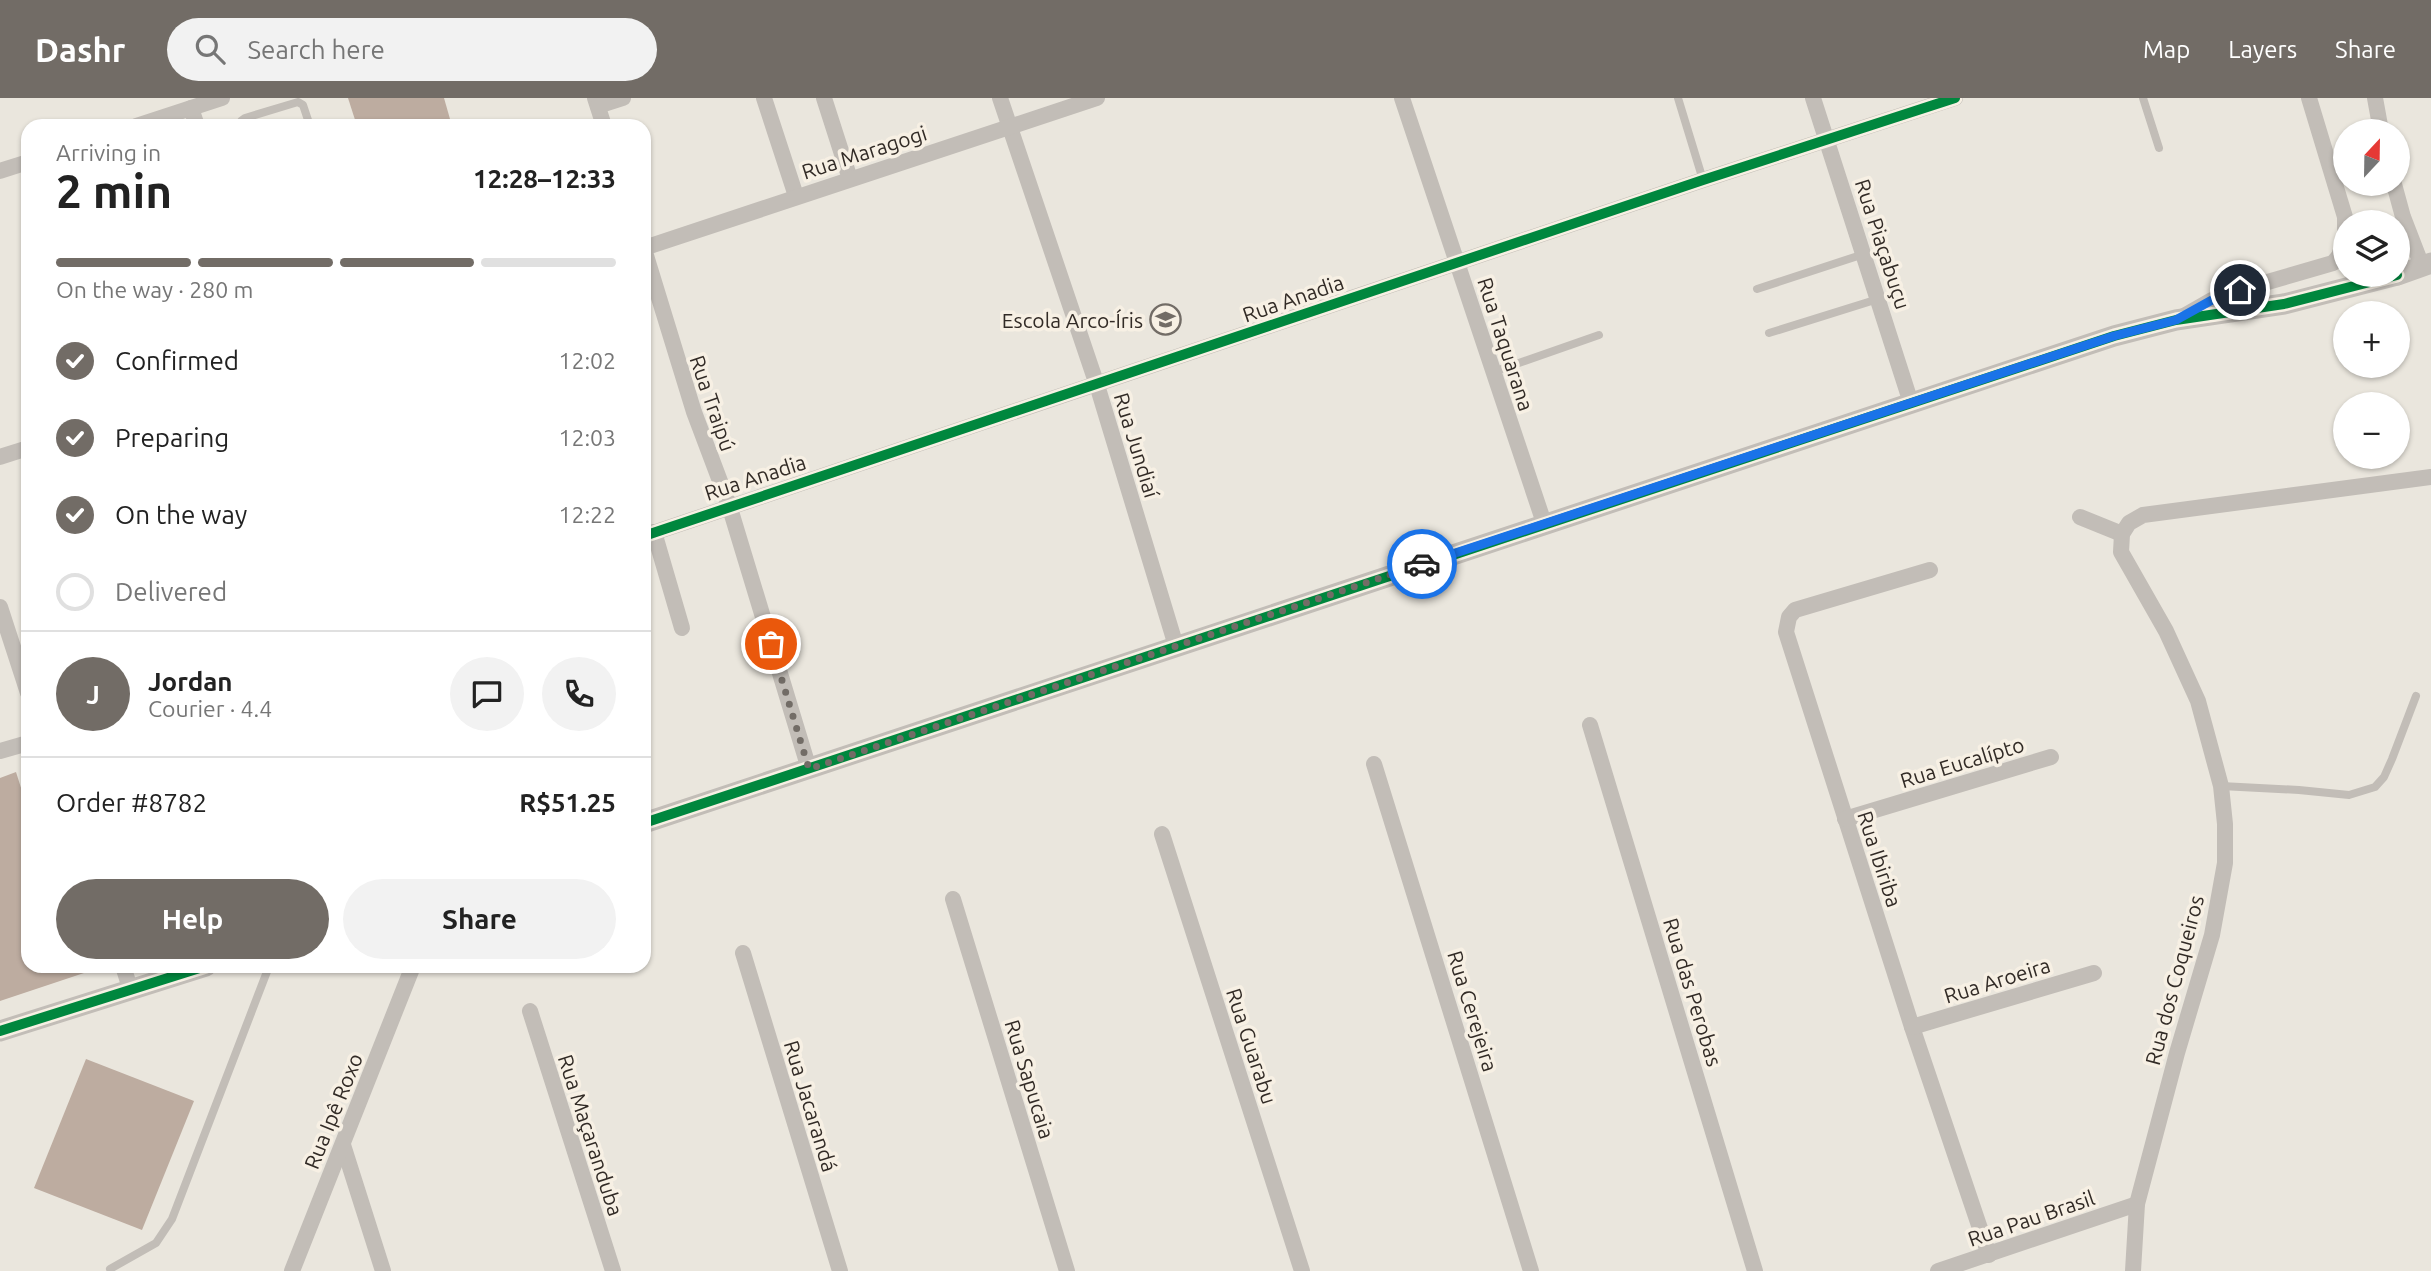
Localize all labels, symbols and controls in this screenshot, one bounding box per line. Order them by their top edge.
search box [167,18,657,81]
icon: search [191,30,229,68]
text: Dashr [35,31,125,68]
text: Search here [247,35,385,64]
text: Map [2143,36,2190,63]
text: Layers [2228,36,2297,63]
text: Share [2335,36,2396,63]
north arrow [2333,119,2410,196]
map controls [2333,119,2410,469]
street label: Rua Maragogi [798,121,930,183]
text: Arriving in [56,140,161,165]
text: 12:28–12:33 [473,164,616,193]
text: 2 min [56,165,172,217]
street label: Rua Piaçabuçu [1851,176,1915,312]
button: layers [2333,210,2410,287]
pin [2210,260,2270,320]
street label: Rua Anadia [1239,270,1347,326]
icon: home [2221,271,2259,309]
street label: Rua Taquarana [1473,274,1539,414]
text: On the way · 280 m [56,277,253,302]
button: + [2333,301,2410,378]
school or university icon: Escola Arco-Íris [1149,303,1183,337]
place label: Escola Arco-Íris [1002,308,1143,332]
icon: check [56,342,94,380]
text: Confirmed [115,346,239,375]
text: 12:02 [558,348,616,373]
street label: Rua Traipú [685,352,741,454]
street label: Rua Jundiaí [1110,390,1165,501]
button: − [2333,392,2410,469]
icon: check [56,419,94,457]
text: Preparing [115,423,229,452]
text: 12:03 [558,425,616,450]
street label: Rua Anadia [701,449,809,505]
icon: check [56,496,94,534]
text: On the way [115,500,247,529]
text: 12:22 [558,502,616,527]
courier [1387,529,1457,599]
icon: car [1403,545,1441,583]
text: Delivered [115,577,227,606]
pin [741,614,801,674]
icon: bag [752,625,790,663]
button: chat [450,657,524,731]
button: phone [542,657,616,731]
text: Jordan [148,667,233,696]
text: J [86,680,100,709]
text: Courier · 4.4 [148,696,272,721]
street label: Rua Eucalípto [1897,732,2027,792]
text: Order #8782 [56,788,207,817]
text: R$51.25 [519,788,616,817]
street label: Rua Ibiriba [1853,808,1907,910]
button: Help [56,879,329,959]
button: Share [343,879,616,959]
street label: Rua dos Coqueiros [2140,893,2208,1067]
street label: Rua das Perobas [1659,915,1727,1069]
street label: Rua Cerejeira [1443,948,1503,1074]
street label: Rua Aroeira [1941,952,2053,1008]
street label: Rua Guarabu [1222,985,1282,1107]
street label: Rua Sapucaia [1001,1017,1059,1141]
street label: Rua Jacarandá [780,1037,842,1175]
street label: Rua Ipê Roxo [299,1050,367,1172]
street label: Rua Maçaranduba [554,1051,628,1219]
street label: Rua Pau Brasil [1964,1185,2098,1251]

